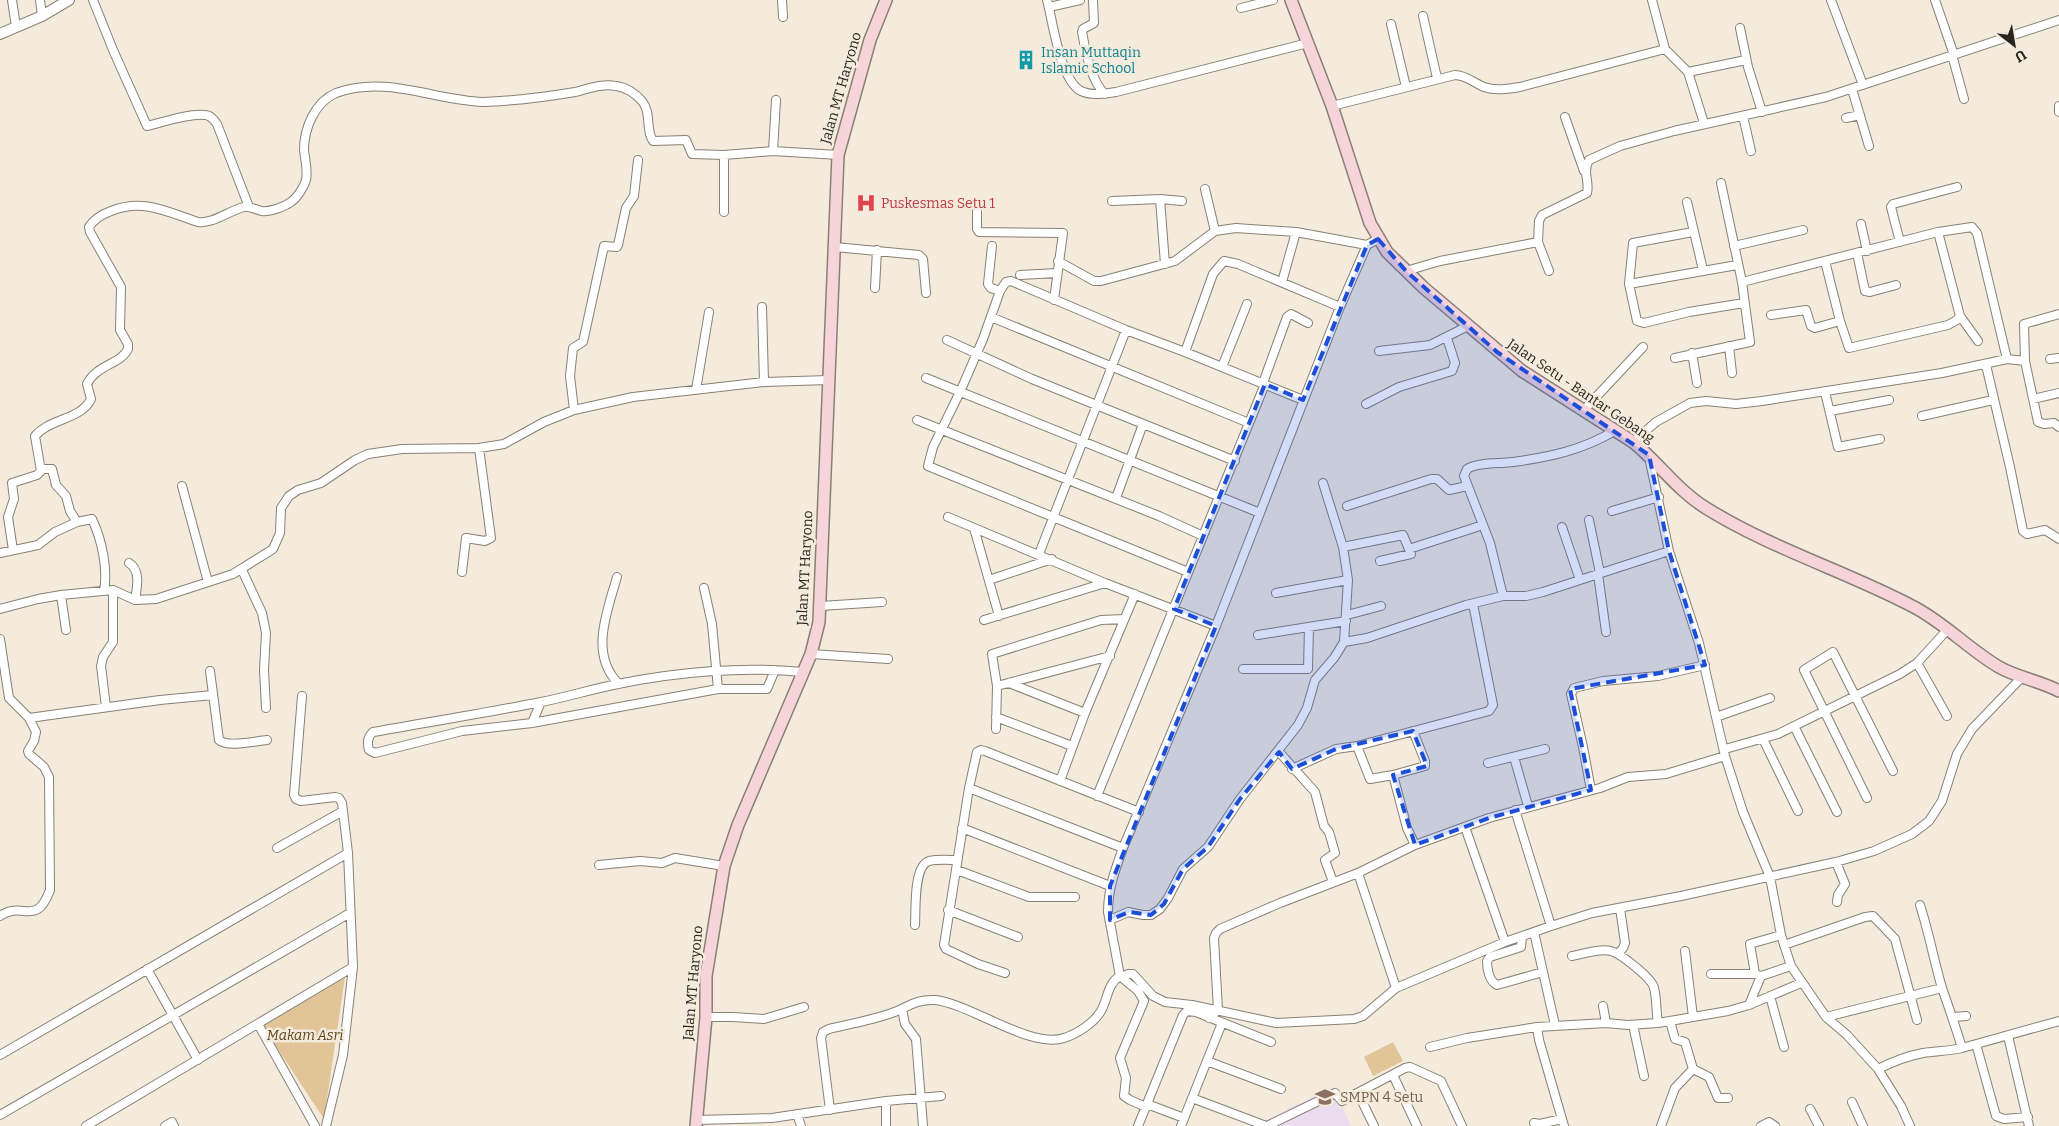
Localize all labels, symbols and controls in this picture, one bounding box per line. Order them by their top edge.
north arrow [1989,20,2039,70]
street label: Jalan MT Haryono [817,30,865,147]
place label: Insan Muttaqin Islamic School [1041,44,1141,77]
text: U [2011,46,2029,66]
building icon: Insan Muttaqin Islamic School [1015,49,1037,71]
hospital icon: Puskesmas Setu 1 [855,192,877,214]
place label: Puskesmas Setu 1 [881,195,995,212]
street label: Jalan Setu - Bantar Gebang [1503,335,1658,447]
street label: Jalan MT Haryono [793,510,817,627]
street label: Jalan MT Haryono [679,925,706,1042]
park label: Makam Asri [267,1027,343,1044]
school or university icon: SMPN 4 Setu [1314,1086,1336,1108]
place label: SMPN 4 Setu [1340,1089,1423,1106]

